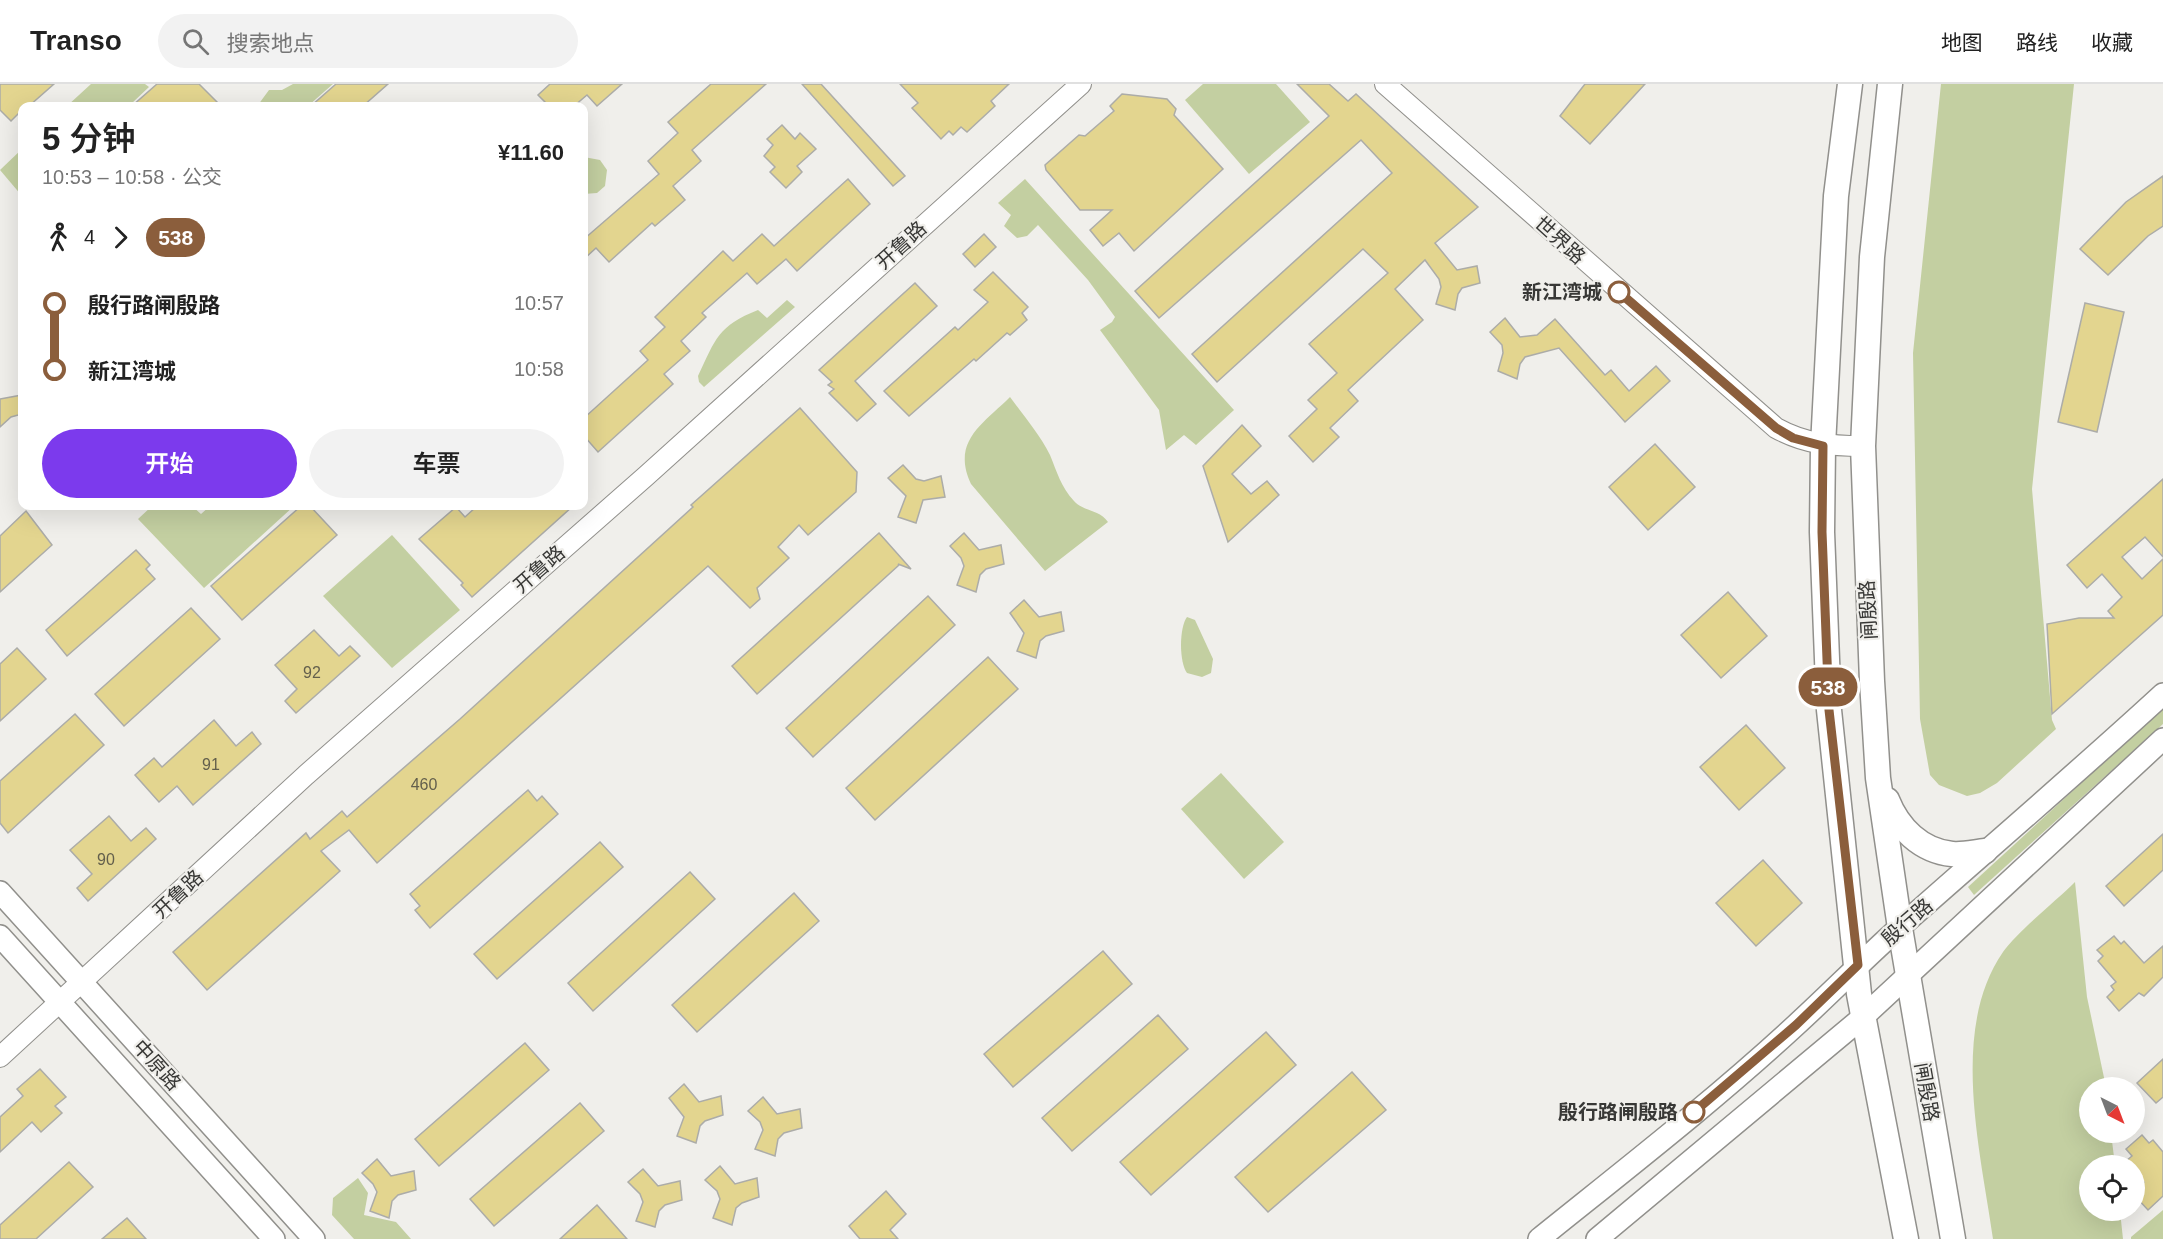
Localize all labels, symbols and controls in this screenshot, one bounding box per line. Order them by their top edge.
search box [158,14,578,68]
text: Transo [30,25,122,56]
icon: search [179,25,212,58]
text: 搜索地点 [227,31,315,56]
text: 地图 [1941,31,1983,54]
text: 路线 [2016,31,2058,54]
text: 收藏 [2091,31,2133,54]
text: 5 分钟 [42,120,136,157]
text: ¥11.60 [498,140,564,165]
text: 10:53 – 10:58 · 公交 [42,166,222,188]
street label: 世界路 [1530,212,1590,268]
street label: 开鲁路 [871,217,931,273]
icon: walk [42,221,75,254]
icon: forward [104,221,137,254]
text: 4 [84,226,95,248]
text: 538 [158,226,193,249]
place label: 新江湾城 [1522,281,1602,303]
marker: 新江湾城 [1608,281,1630,303]
text: 10:57 [514,292,564,314]
text: 殷行路闸殷路 [88,293,220,318]
text: 10:58 [514,358,564,380]
text: 新江湾城 [88,359,176,384]
button: 开始 [42,429,297,498]
button: 车票 [309,429,564,498]
street label: 开鲁路 [509,541,569,597]
street label: 闸殷路 [1855,579,1881,641]
house number: 92 [303,664,321,681]
line badge: 538 [1794,668,1862,706]
text: 538 [1810,676,1846,699]
house number: 91 [202,756,220,773]
house number: 460 [411,776,437,793]
house number: 90 [97,851,115,868]
street label: 开鲁路 [149,865,207,923]
street label: 殷行路 [1877,894,1937,950]
street label: 中原路 [129,1035,185,1095]
street label: 闸殷路 [1911,1061,1943,1123]
north arrow [2079,1077,2145,1143]
map controls [2079,1077,2145,1221]
place label: 殷行路闸殷路 [1558,1101,1678,1123]
marker: 殷行路闸殷路 [1683,1101,1705,1123]
button: locate [2079,1155,2145,1221]

